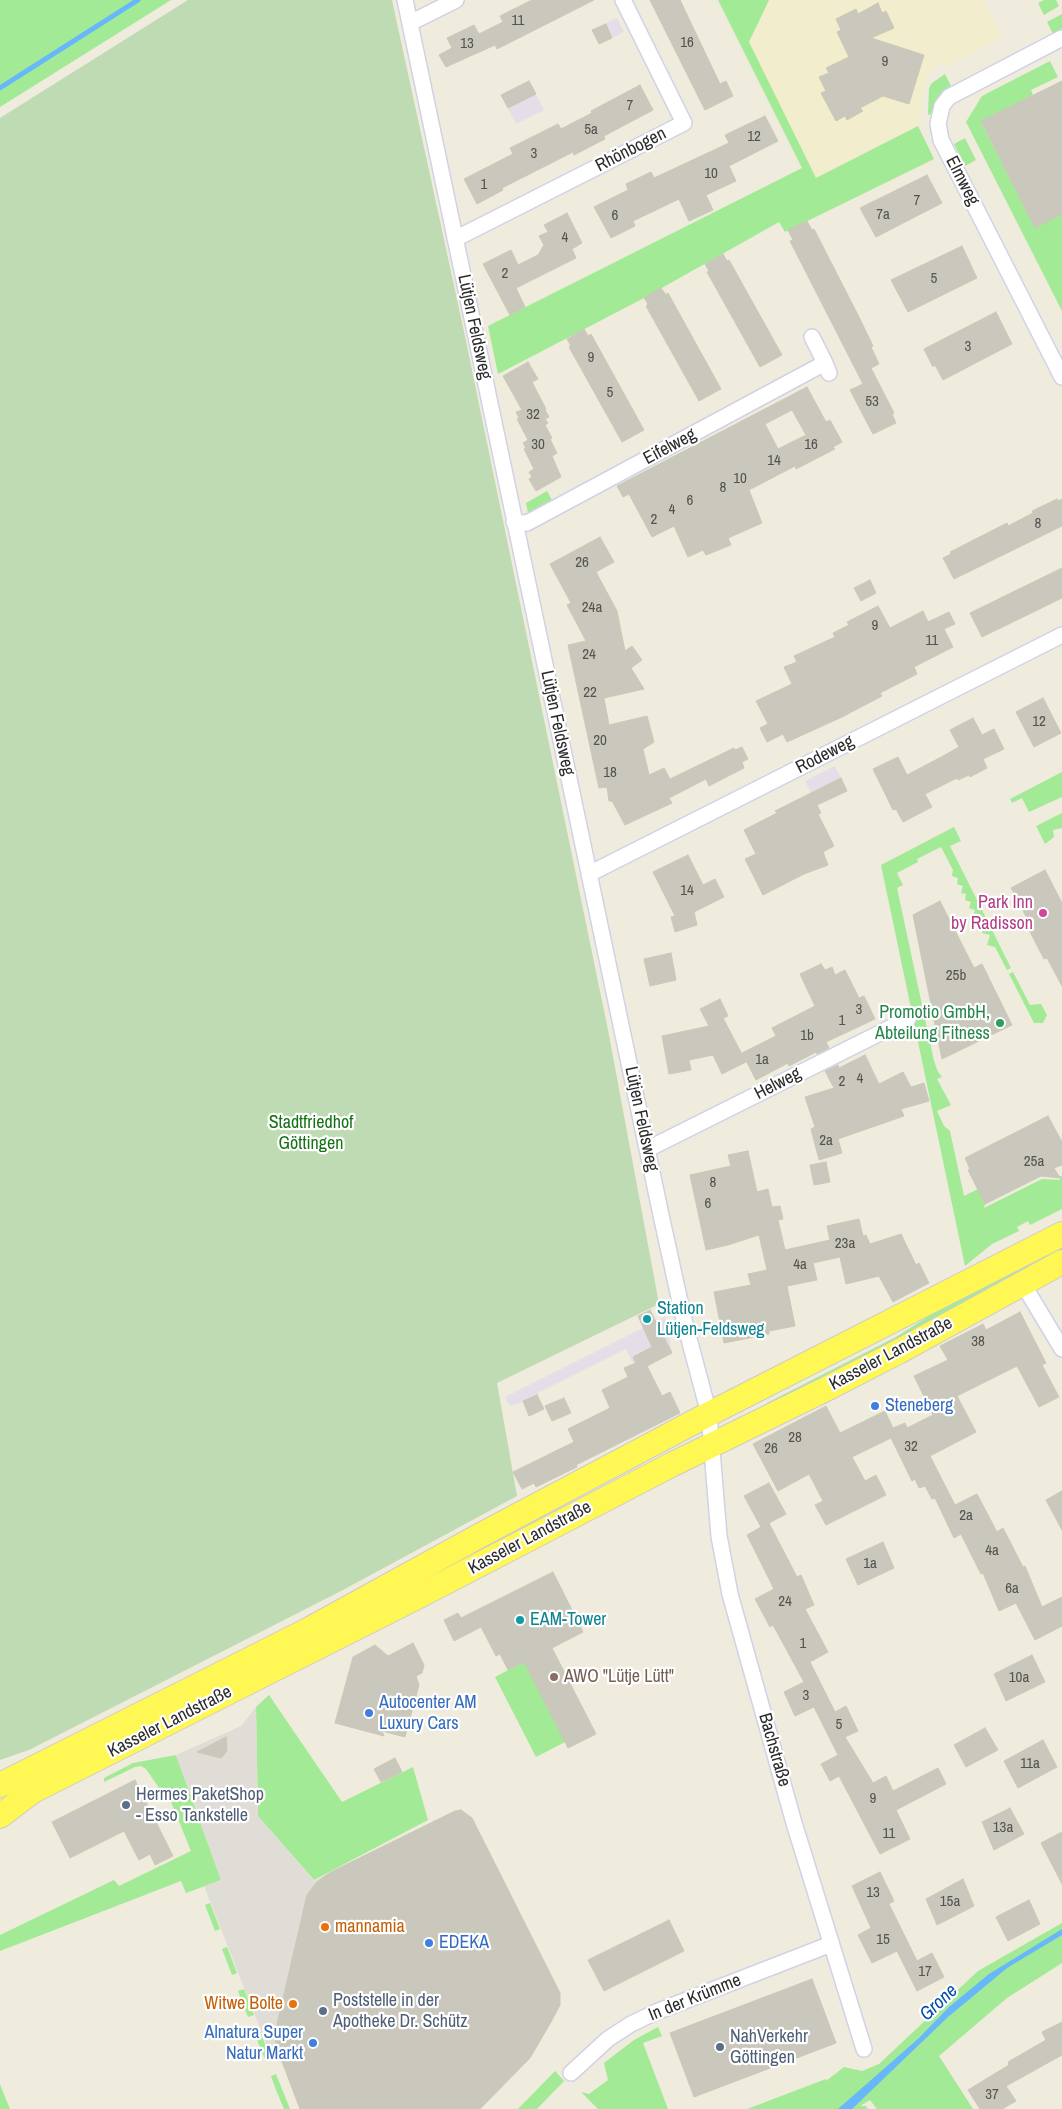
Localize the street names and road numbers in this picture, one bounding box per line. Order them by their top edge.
street label: Rhönbogen [592,123,670,177]
street label: Elmweg [940,153,984,209]
street label: Lütjen Feldsweg [452,273,496,381]
street label: Eifelweg [640,424,700,470]
street label: Lütjen Feldsweg [535,669,579,777]
street label: Rodeweg [792,731,858,779]
street label: Helweg [751,1063,805,1105]
street label: Lütjen Feldsweg [619,1065,663,1173]
street label: Kasseler Landstraße [826,1312,956,1396]
street label: Kasseler Landstraße [465,1496,595,1580]
street label: Kasseler Landstraße [104,1681,236,1763]
street label: Bachstraße [753,1711,795,1789]
street label: In der Krümme [646,1970,744,2026]

